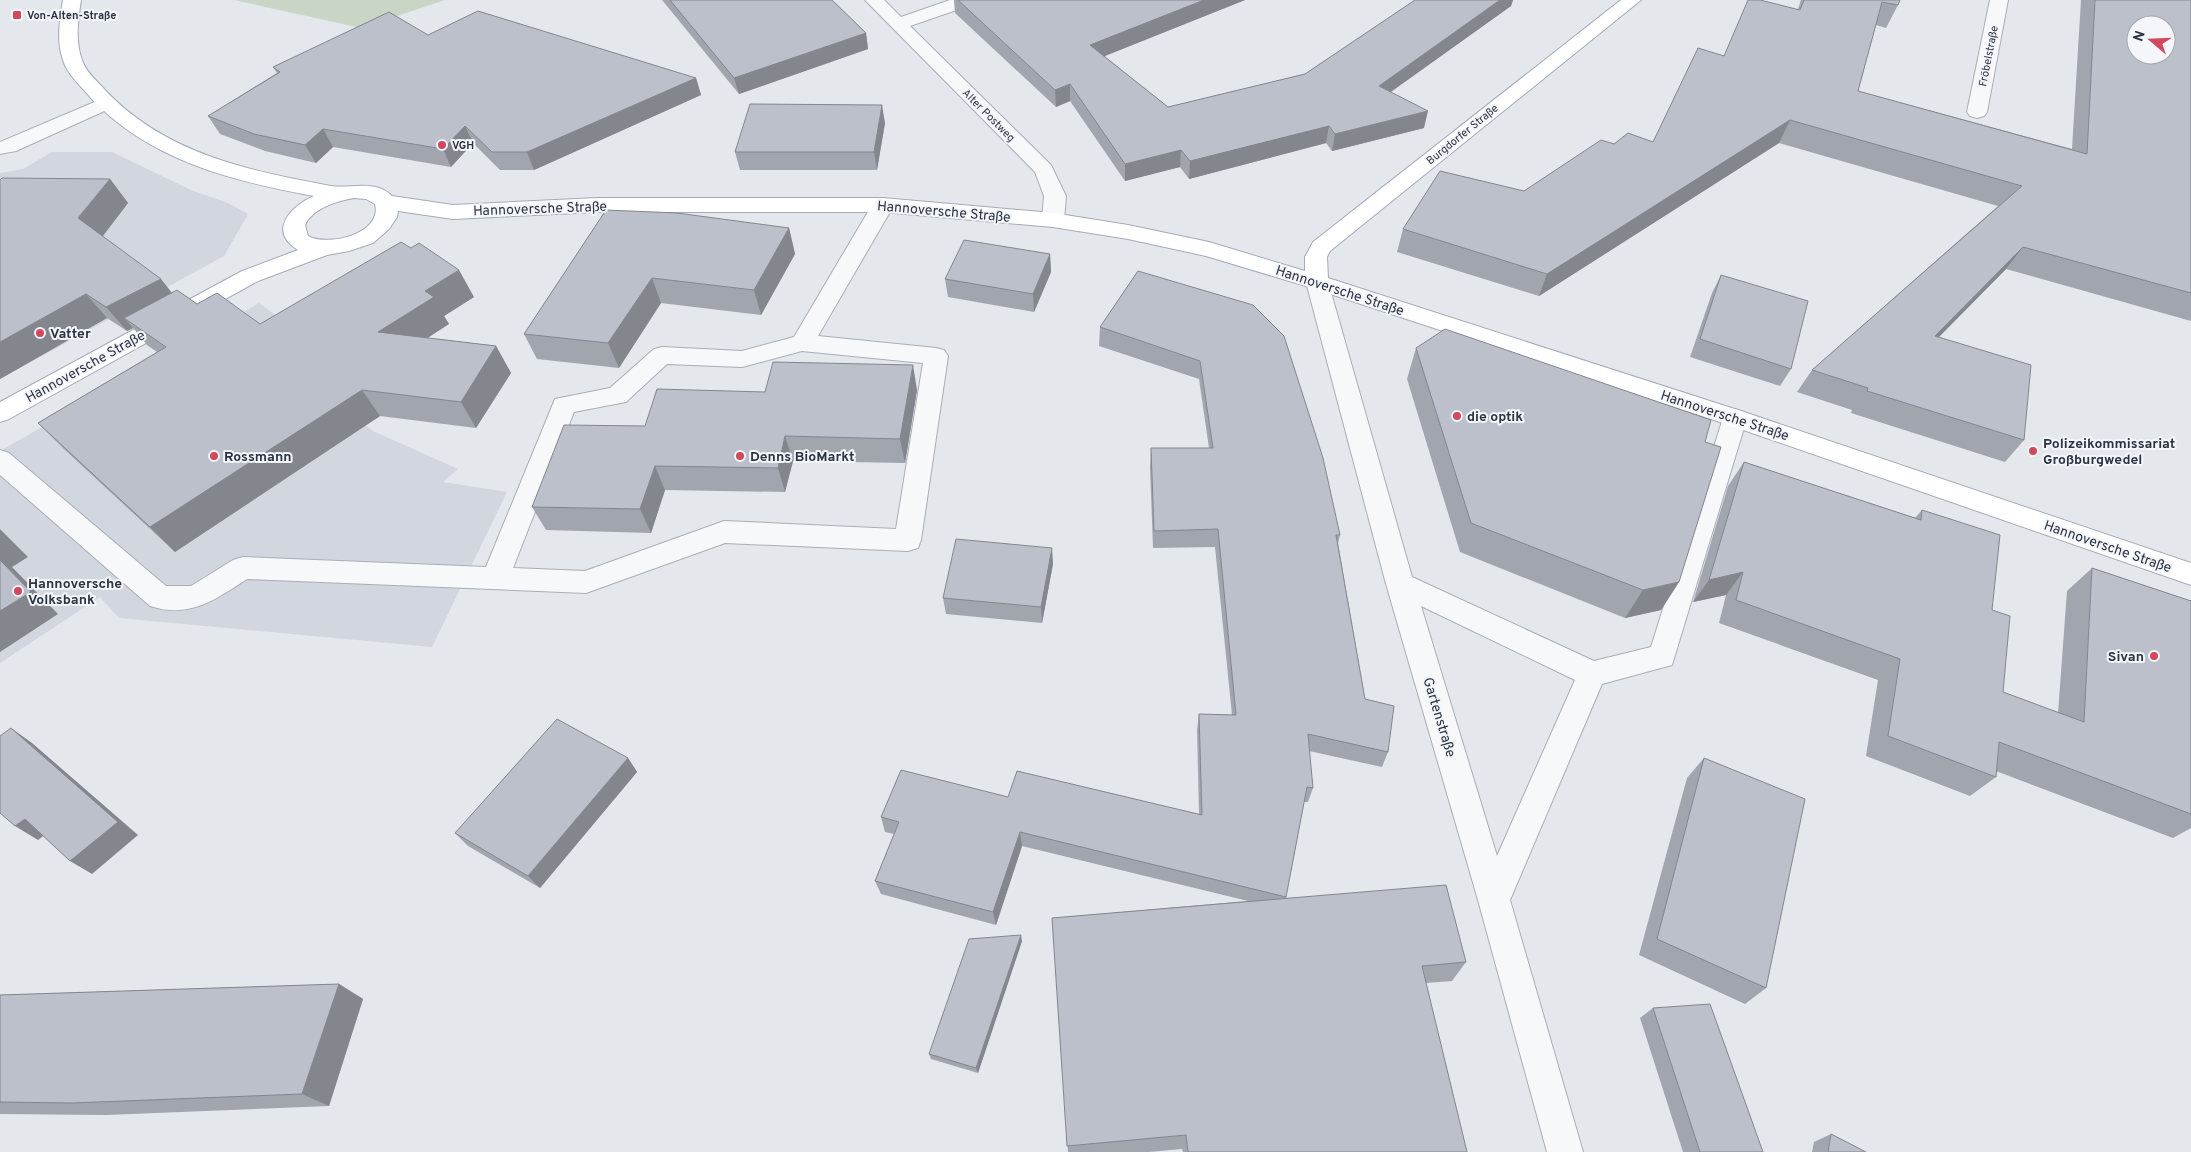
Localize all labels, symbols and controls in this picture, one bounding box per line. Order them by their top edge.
marker: Von-Alten-Straße [11,9,23,21]
place label: Von-Alten-Straße [27,9,116,23]
north arrow [2126,15,2176,65]
street label: Fröbelstraße [1976,25,2002,88]
text: N [2130,29,2150,44]
street label: Alter Postweg [959,86,1018,145]
street label: Burgdorfer Straße [1424,101,1502,168]
marker: VGH [436,139,448,151]
place label: VGH [452,139,474,153]
street label: Hannoversche Straße [876,198,1011,227]
street label: Hannoversche Straße [473,199,607,220]
street label: Hannoversche Straße [1273,263,1406,320]
place label: Vatter [50,326,91,343]
street label: Hannoversche Straße [23,327,148,407]
marker: Vatter [34,327,46,339]
street label: Hannoversche Straße [1658,388,1791,445]
place label: die optik [1467,409,1523,426]
marker: die optik [1451,410,1463,422]
place label: Polizeikommissariat Großburgwedel [2043,436,2175,469]
marker: Polizeikommissariat Großburgwedel [2027,445,2039,457]
place label: Rossmann [224,449,292,466]
place label: Denns BioMarkt [750,449,854,466]
marker: Rossmann [208,450,220,462]
marker: Denns BioMarkt [734,450,746,462]
street label: Hannoversche Straße [2041,518,2174,577]
place label: Hannoversche Volksbank [28,576,122,609]
marker: Hannoversche Volksbank [12,585,24,597]
place label: Sivan [2108,649,2144,666]
marker: Sivan [2148,650,2160,662]
street label: Gartenstraße [1418,676,1459,759]

